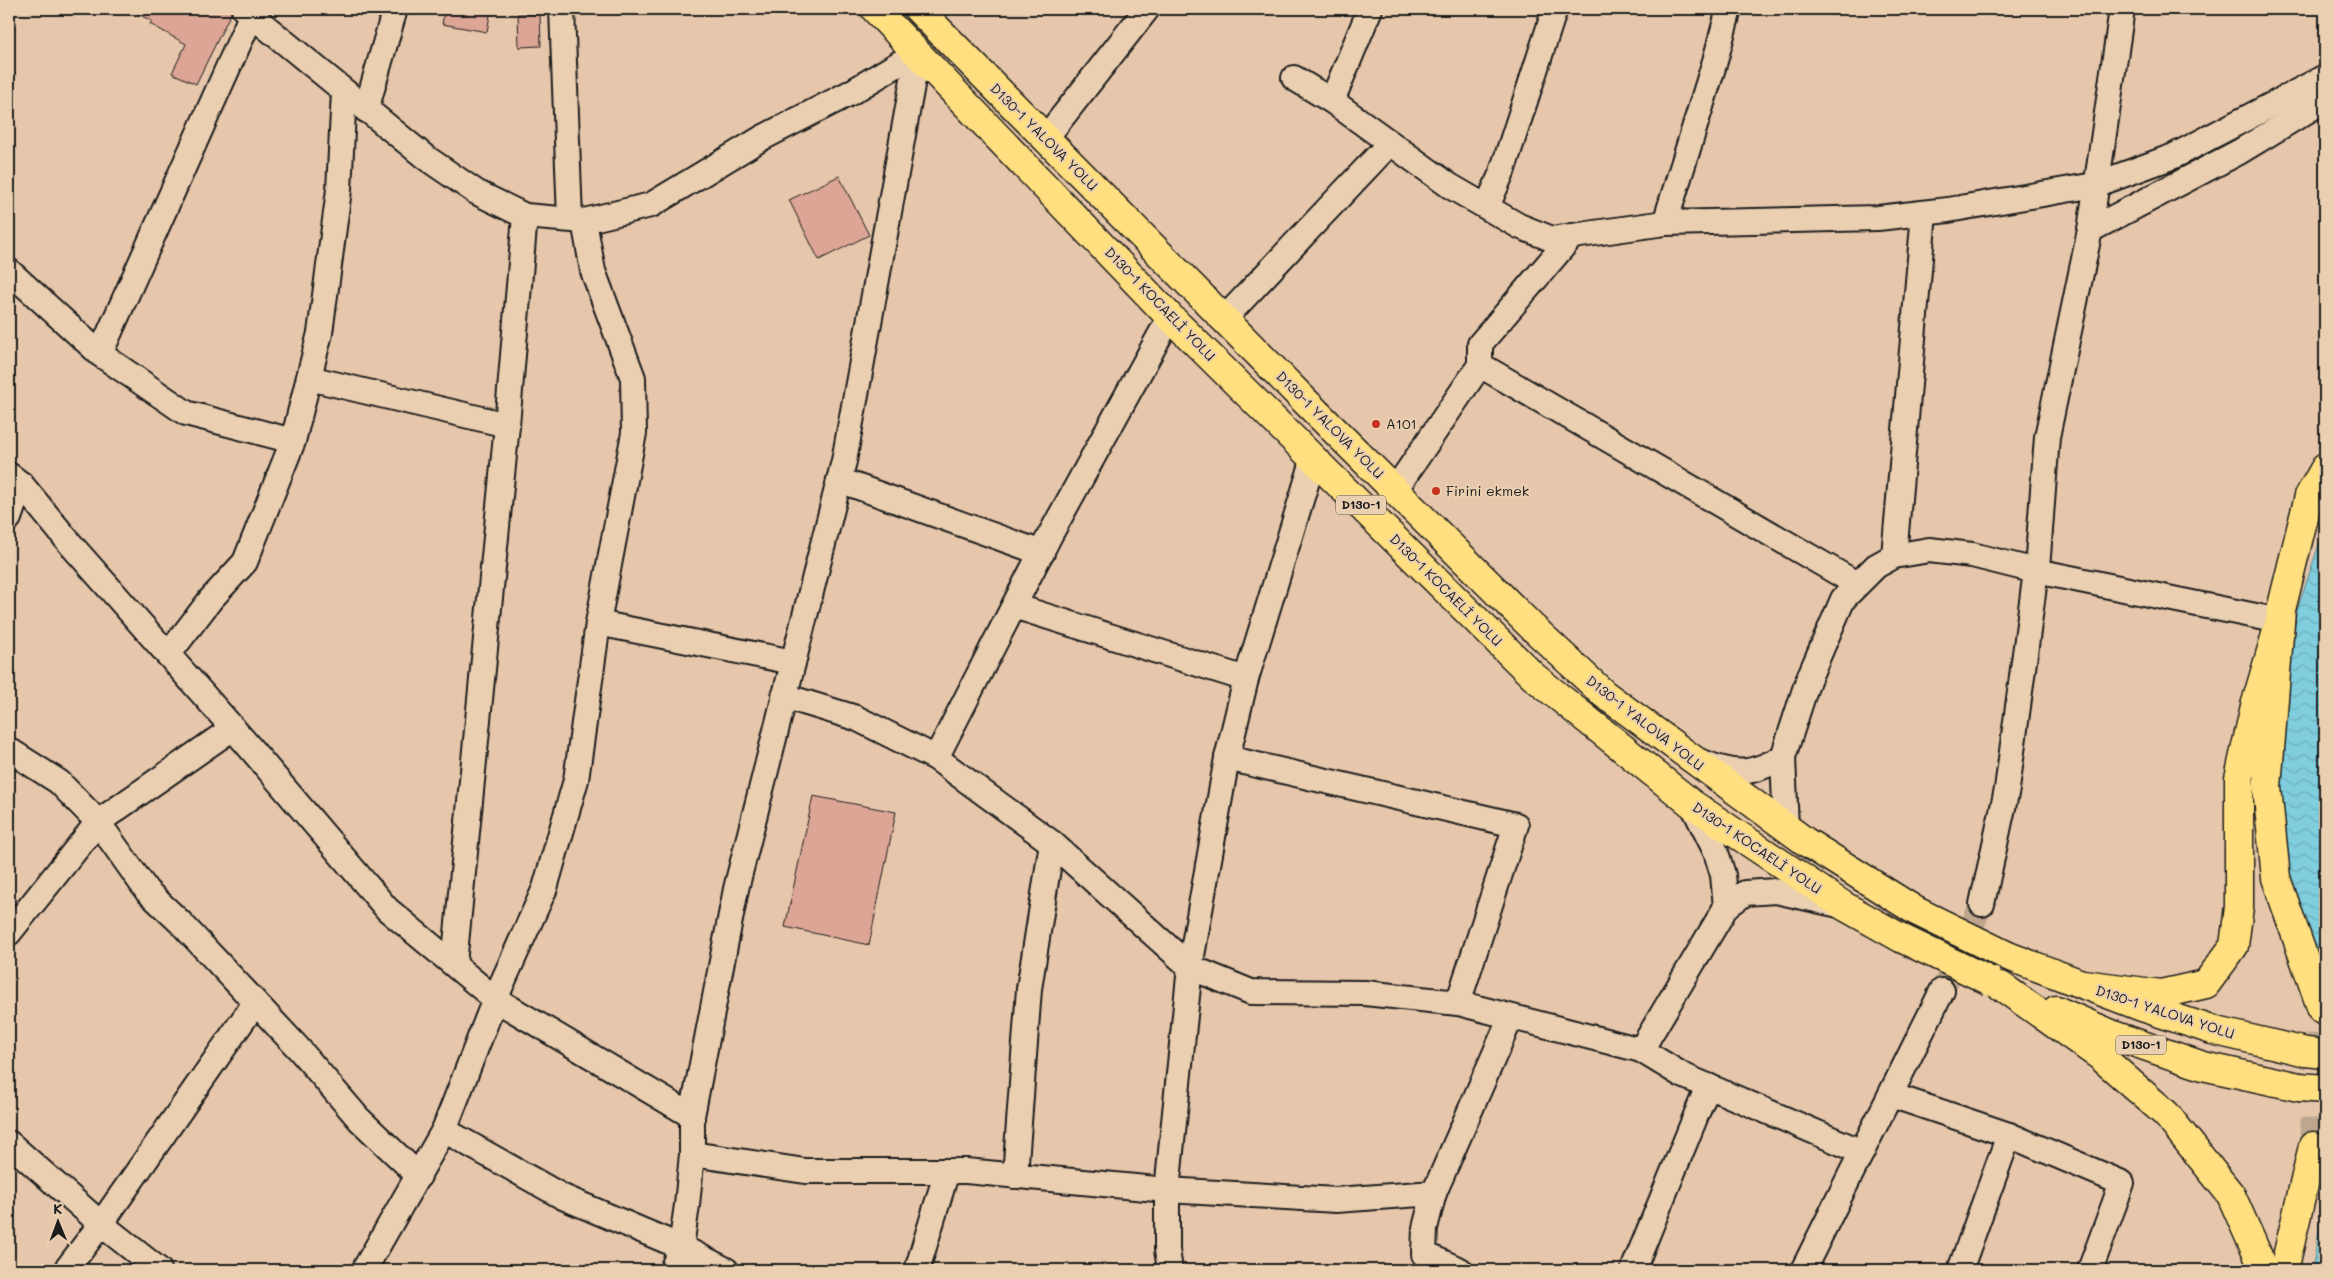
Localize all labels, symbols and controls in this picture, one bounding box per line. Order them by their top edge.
street label: D130-1 YALOVA YOLU [986,79,1102,195]
street label: D130-1 KOCAELİ YOLU [1101,243,1220,365]
street label: D130-1 YALOVA YOLU [1272,367,1388,483]
place label: A101 [1386,414,1417,433]
marker: A101 [1370,418,1382,430]
place label: Firini ekmek [1446,481,1529,500]
marker: Firini ekmek [1430,485,1442,497]
road number: D130-1 [1336,496,1386,514]
street label: D130-1 KOCAELİ YOLU [1386,529,1507,650]
street label: D130-1 YALOVA YOLU [1582,671,1708,775]
street label: D130-1 KOCAELİ YOLU [1689,797,1825,898]
street label: D130-1 YALOVA YOLU [2093,980,2237,1043]
road number: D130-1 [2116,1036,2166,1054]
north arrow [32,1196,82,1246]
text: K [53,1199,63,1218]

